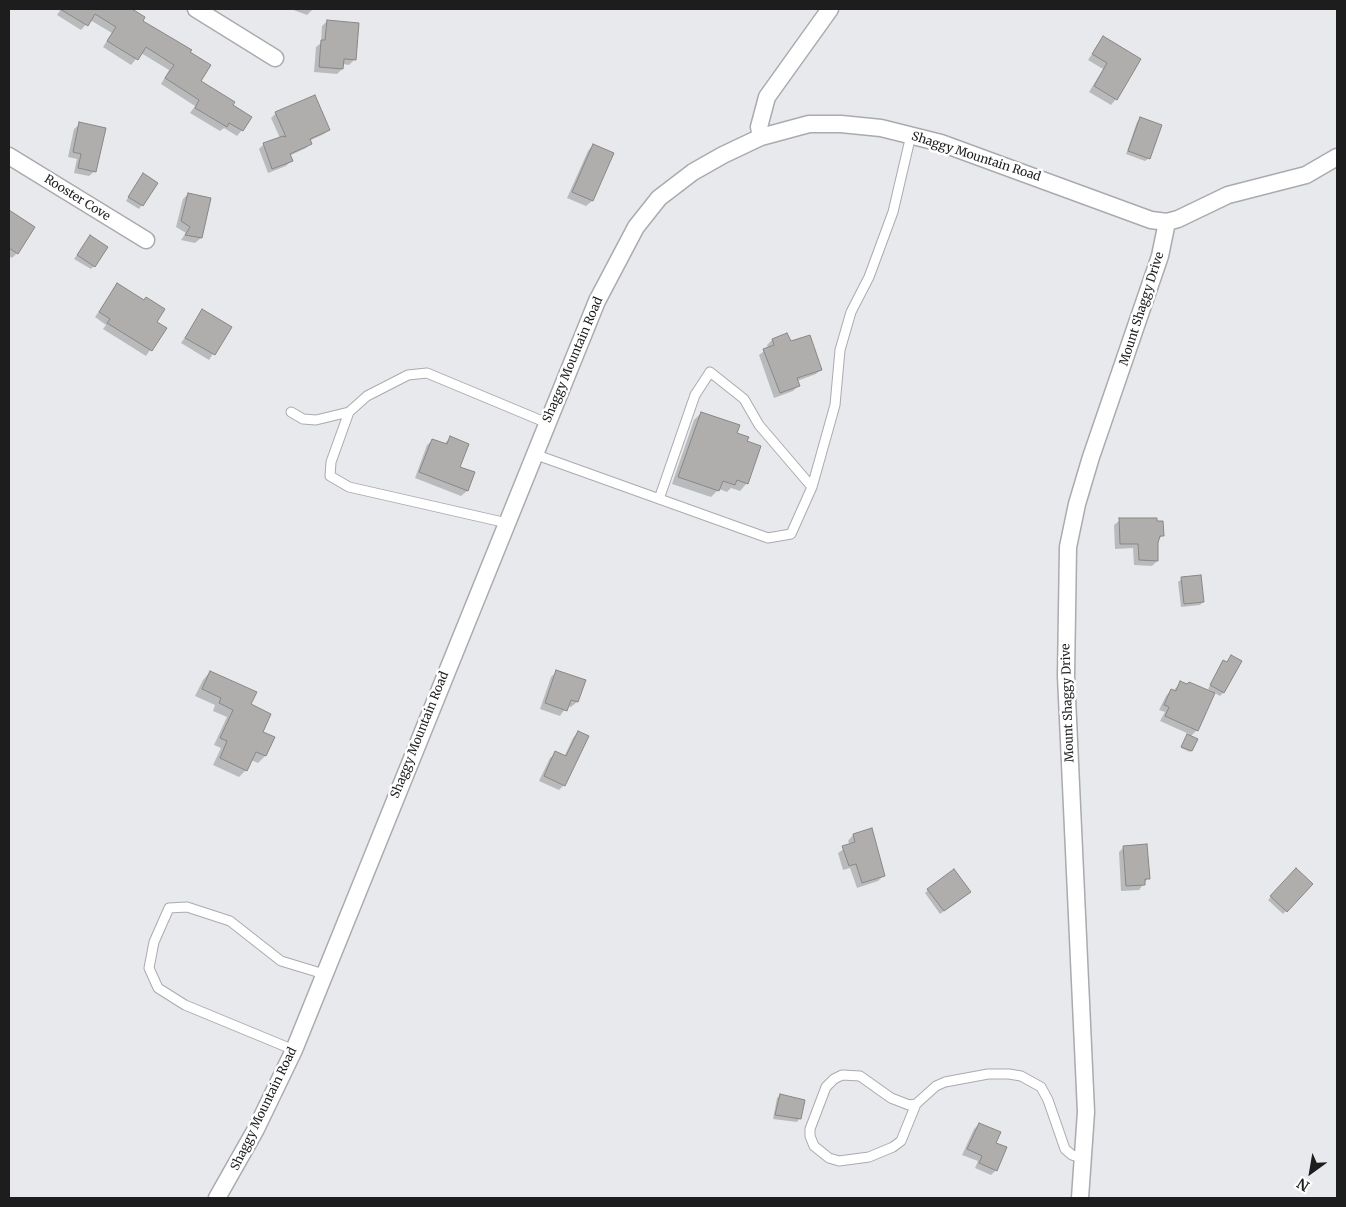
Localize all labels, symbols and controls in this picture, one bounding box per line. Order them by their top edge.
street label: Shaggy Mountain Road [910,129,1042,185]
street label: Rooster Cove [41,172,113,224]
street label: Mount Shaggy Drive [1117,250,1167,368]
street label: Shaggy Mountain Road [540,295,606,425]
street label: Mount Shaggy Drive [1059,643,1077,763]
street label: Shaggy Mountain Road [388,670,452,800]
street label: Shaggy Mountain Road [228,1045,300,1173]
north arrow [1286,1147,1336,1197]
text: N [1294,1174,1313,1195]

